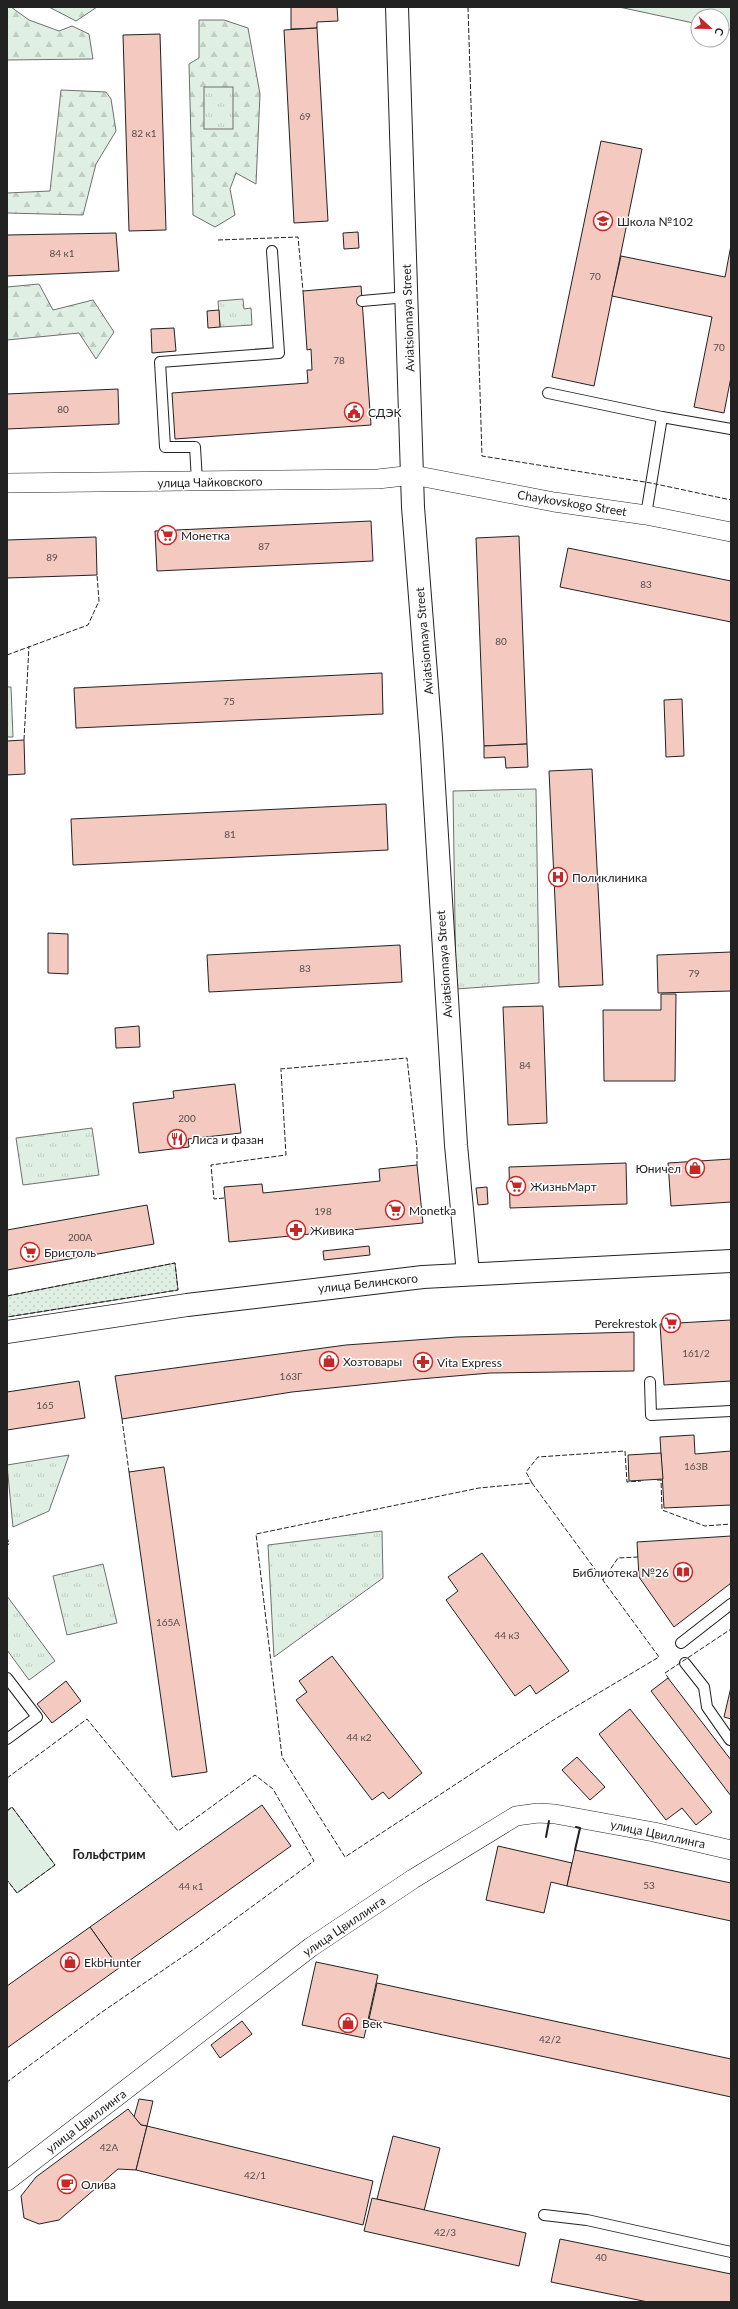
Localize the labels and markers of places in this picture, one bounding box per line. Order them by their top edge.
school or university icon: Школа №102 [592,210,614,232]
place label: Школа №102 [617,214,693,229]
public building icon: СДЭК [343,401,365,423]
place label: СДЭК [368,405,402,420]
supermarket icon: Монетка [156,524,178,546]
place label: Монетка [181,528,230,543]
hospital icon: Поликлиника [547,866,569,888]
place label: Поликлиника [572,870,647,885]
restaurant icon: Лиса и фазан [166,1128,188,1150]
place label: Лиса и фазан [190,1132,264,1147]
shop icon: Юничел [684,1157,706,1179]
place label: Юничел [635,1161,681,1176]
supermarket icon: ЖизньМарт [505,1175,527,1197]
place label: ЖизньМарт [530,1179,597,1194]
supermarket icon: Monetka [384,1199,406,1221]
place label: Monetka [409,1203,456,1218]
pharmacy icon: Живика [285,1219,307,1241]
place label: Живика [310,1223,354,1238]
supermarket icon: Бристоль [19,1241,41,1263]
place label: Бристоль [44,1245,96,1260]
supermarket icon: Perekrestok [660,1312,682,1334]
place label: Perekrestok [594,1316,658,1331]
shop icon: Хозтовары [318,1350,340,1372]
pharmacy icon: Vita Express [412,1351,434,1373]
place label: Хозтовары [343,1354,402,1369]
place label: Vita Express [437,1355,502,1370]
library icon: Библиотека №26 [672,1561,694,1583]
place label: Библиотека №26 [572,1565,669,1580]
shop icon: EkbHunter [59,1951,81,1973]
place label: EkbHunter [84,1955,141,1970]
shop icon: Век [337,2012,359,2034]
place label: Век [362,2016,383,2031]
cafe icon: Олива [56,2173,78,2195]
place label: Олива [81,2177,116,2192]

